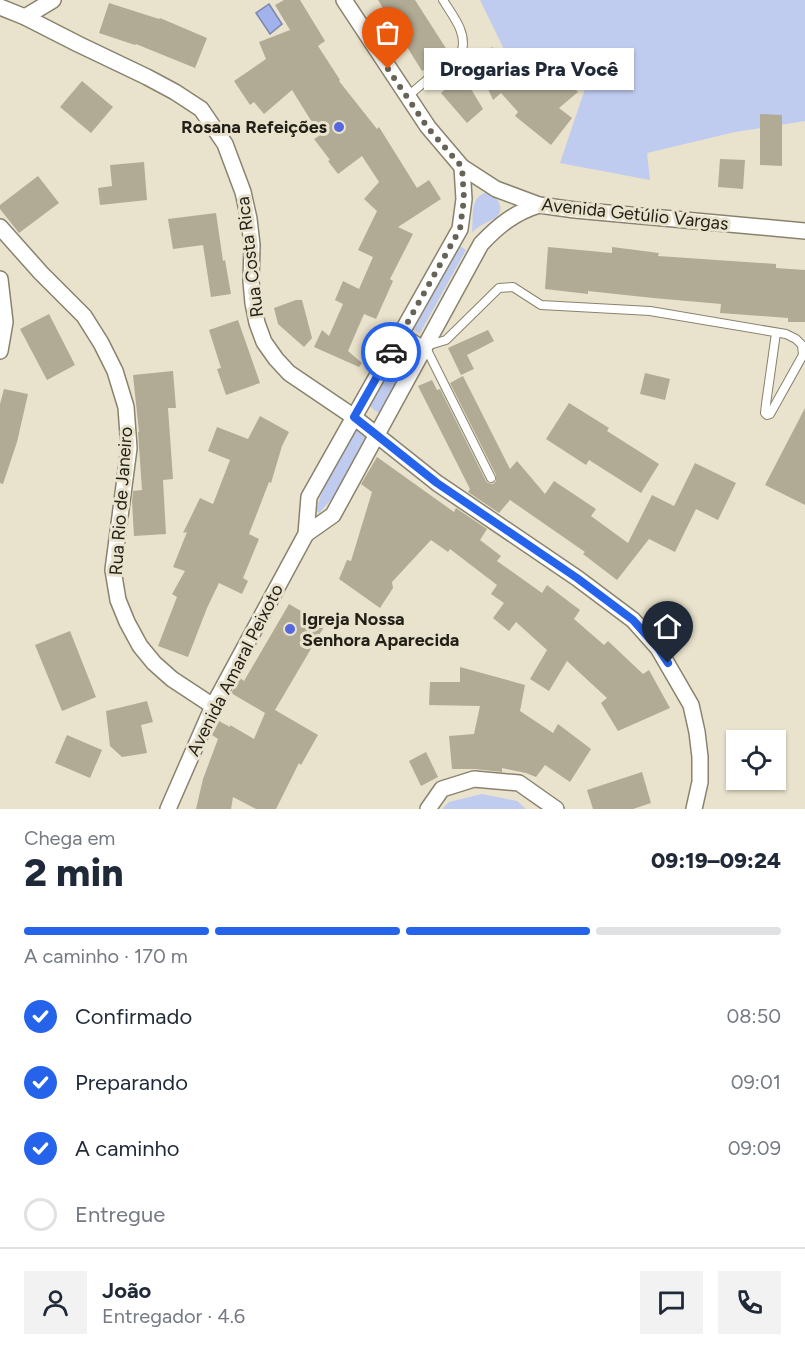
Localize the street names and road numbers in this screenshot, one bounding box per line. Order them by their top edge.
street label: Avenida Getúlio Vargas [540,193,730,235]
street label: Rua Costa Rica [232,195,268,319]
street label: Rua Rio de Janeiro [105,426,137,576]
street label: Avenida Amaral Peixoto [182,580,288,760]

